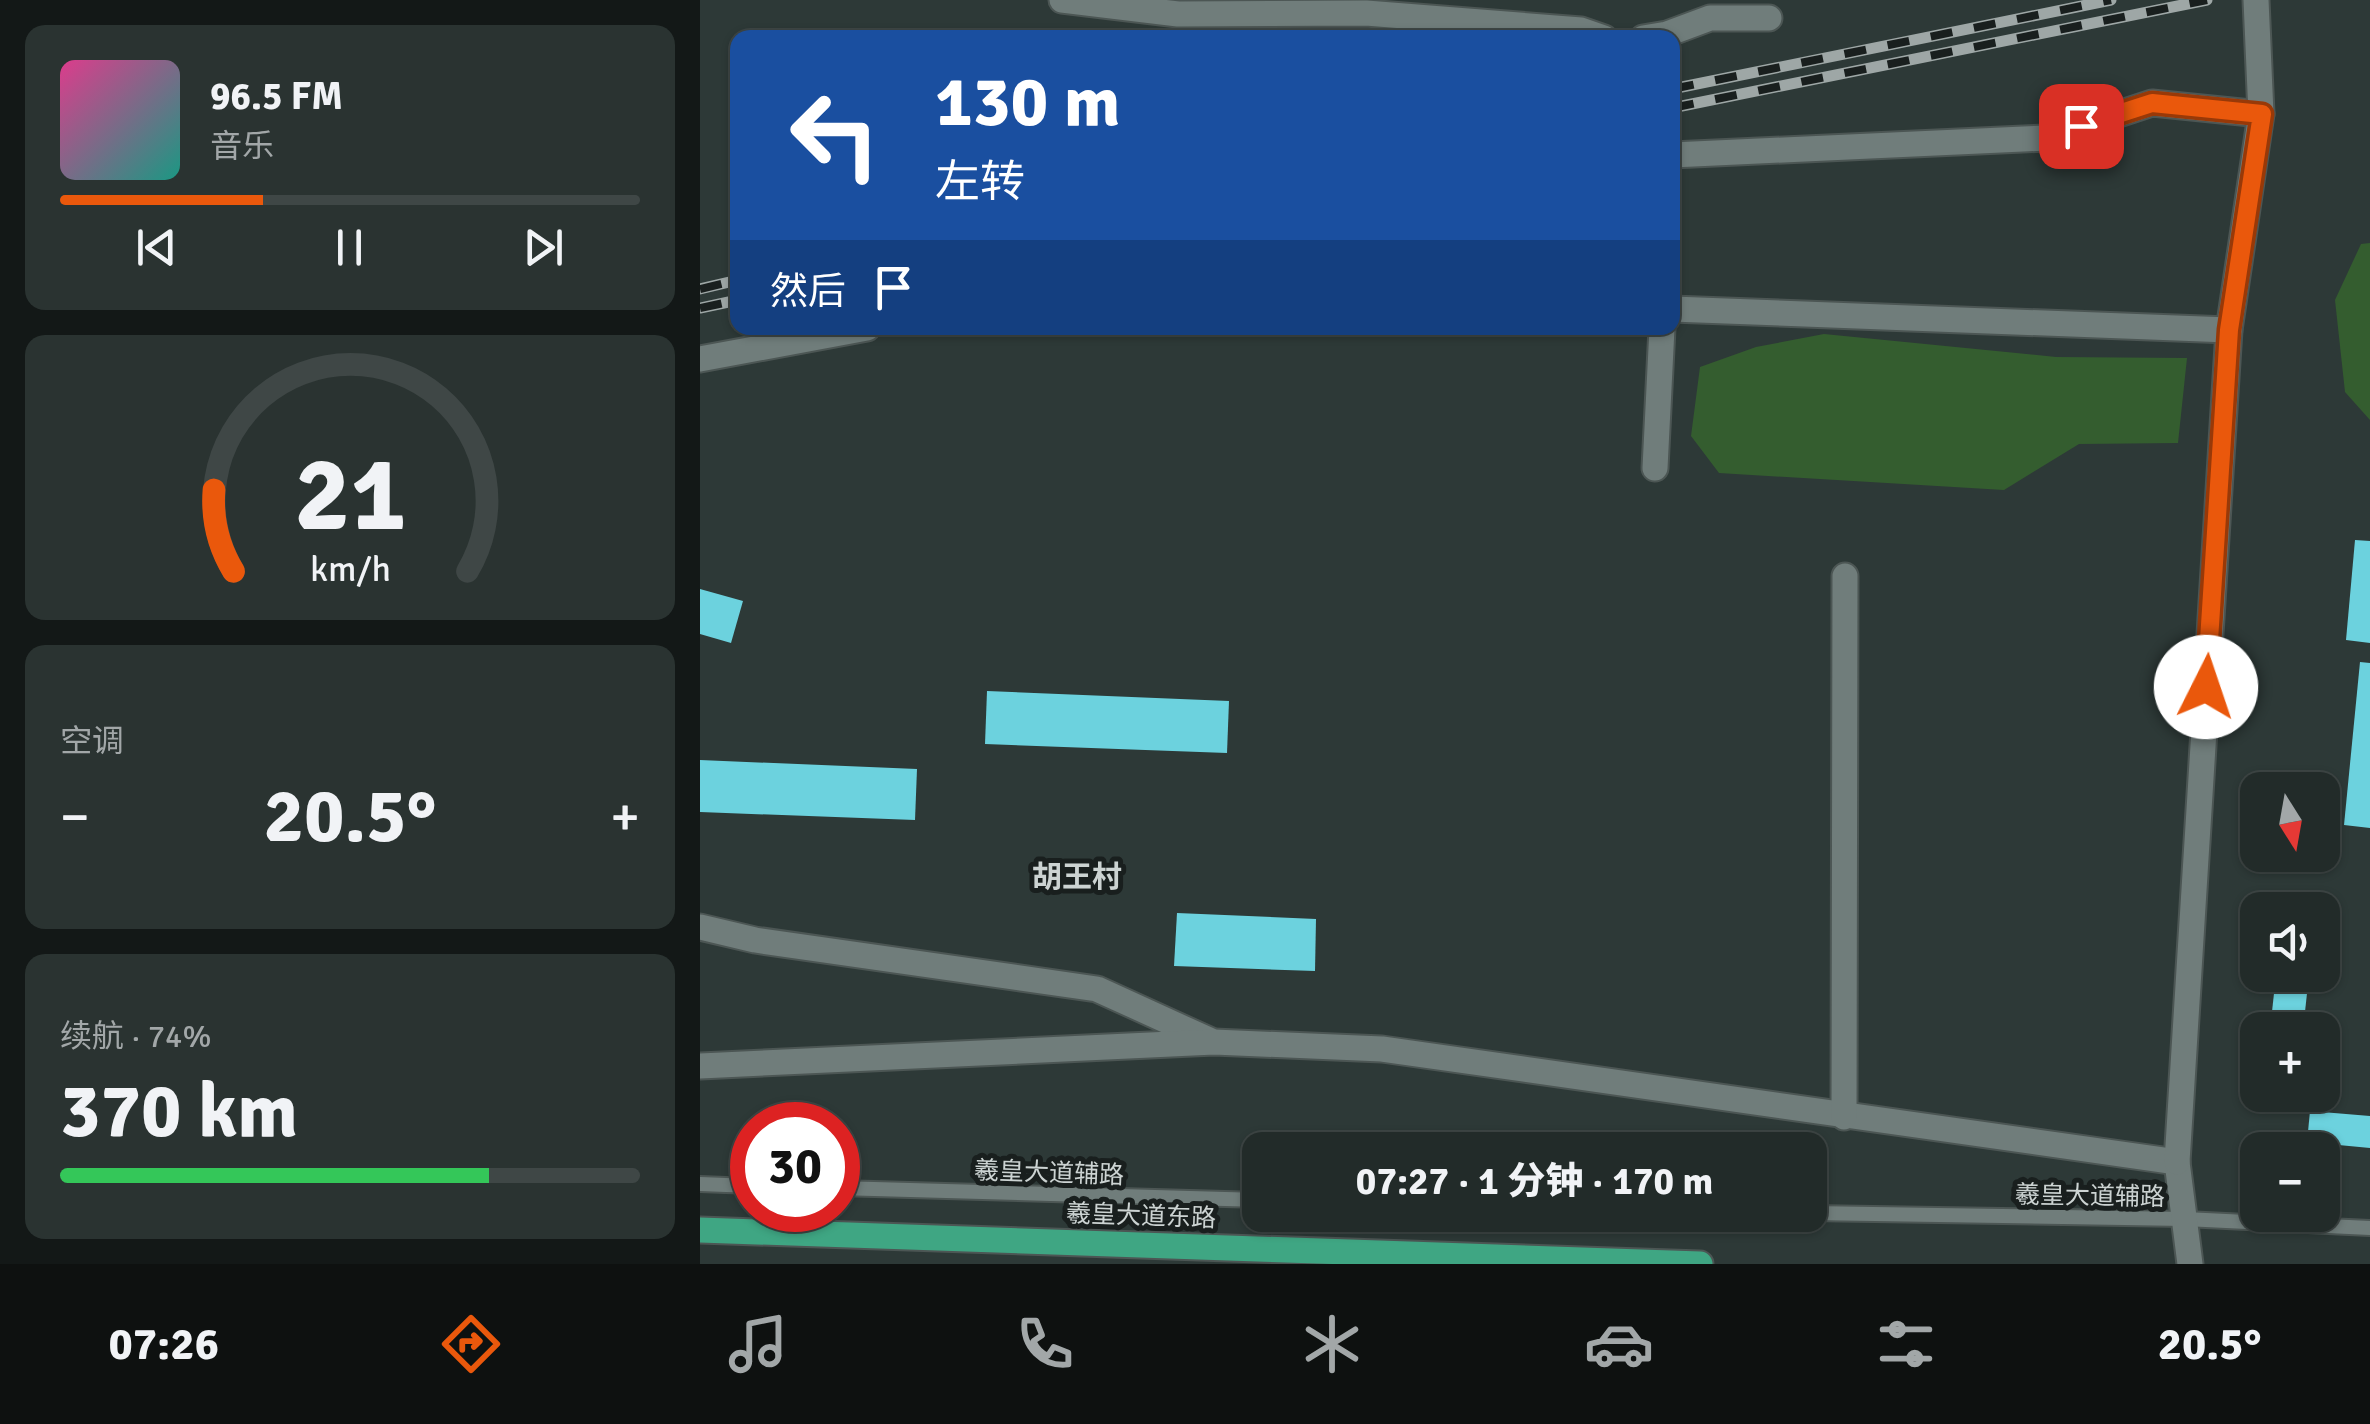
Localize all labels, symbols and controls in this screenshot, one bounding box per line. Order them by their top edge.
text: 130 m [935,59,1120,145]
icon: left [770,70,900,200]
text: 96.5 FM [210,73,343,120]
pin [2039,84,2124,169]
icon: arrive [2054,99,2109,154]
text: 音乐 [210,127,274,166]
text: 左转 [935,155,1025,210]
icon: previous [129,220,184,275]
icon: pause [322,220,377,275]
icon: next [516,220,571,275]
icon: arrive [866,260,921,315]
text: 然后 [770,268,846,315]
text: 21 [294,431,406,559]
text: km/h [310,547,390,591]
position arrow [2154,635,2258,739]
text: 空调 [60,722,124,761]
text: 20.5° [264,770,437,863]
north arrow [2240,772,2340,872]
map controls [2240,772,2340,1232]
text: − [60,783,90,851]
text: + [610,783,640,851]
district label: 胡王村 [1032,859,1122,896]
button: sound [2240,892,2340,992]
button: + [2240,1012,2340,1112]
text: 续航 · 74% [60,1017,211,1056]
text: 370 km [60,1065,298,1158]
speed limit sign: 30 [730,1102,860,1232]
button: − [2240,1132,2340,1232]
street label: 羲皇大道辅路 [973,1154,1124,1191]
text: 07:27 · 1 分钟 · 170 m [1356,1158,1713,1205]
street label: 羲皇大道辅路 [2015,1179,2165,1212]
street label: 羲皇大道东路 [1065,1197,1216,1234]
icon: directions [436,1309,506,1379]
icon: music [723,1309,793,1379]
icon: phone [1010,1309,1080,1379]
icon: climate [1297,1309,1367,1379]
icon: car [1584,1309,1654,1379]
icon: filters [1871,1309,1941,1379]
text: 07:26 [108,1317,219,1372]
text: 20.5° [2158,1317,2262,1372]

